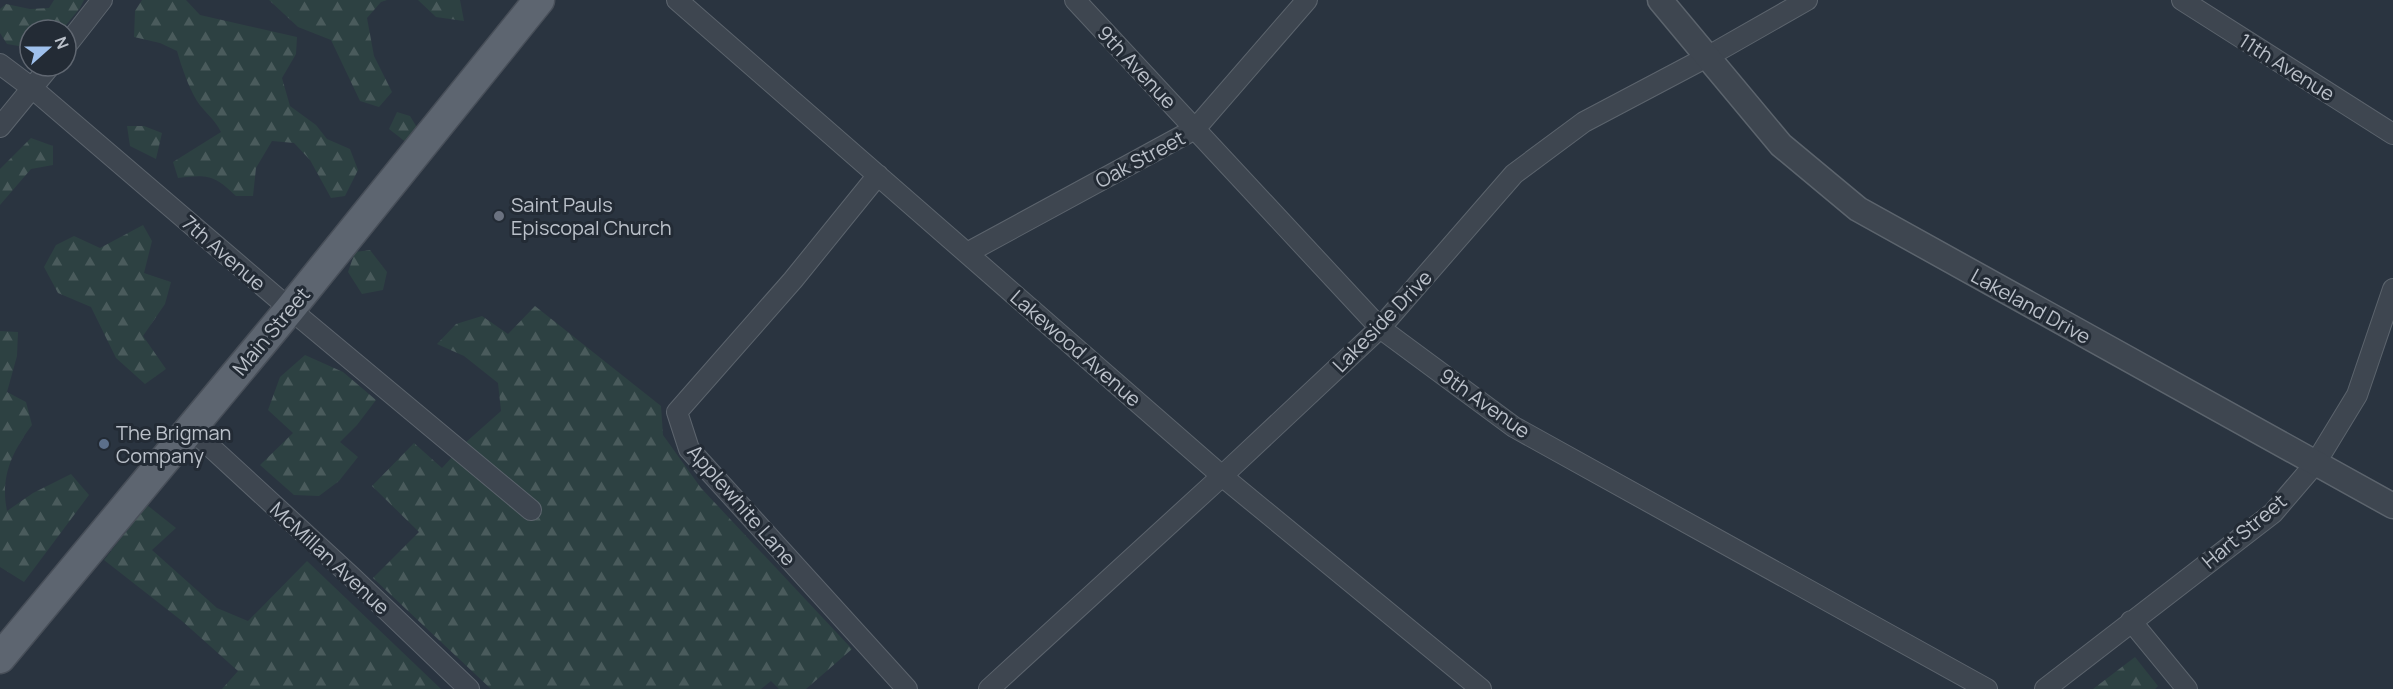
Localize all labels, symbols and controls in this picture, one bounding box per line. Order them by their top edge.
north arrow [18,18,78,78]
street label: 9th Avenue [1091,19,1183,115]
street label: 11th Avenue [2234,27,2340,107]
text: N [50,33,74,52]
street label: Oak Street [1090,124,1190,194]
place label: Saint Pauls Episcopal Church [511,191,672,241]
street label: 7th Avenue [176,209,272,297]
marker: Saint Pauls Episcopal Church [492,209,506,223]
street label: Lakeland Drive [1966,262,2096,350]
street label: Lakeside Drive [1326,264,1438,378]
street label: Main Street [226,281,316,381]
street label: Lakewood Avenue [1005,284,1147,412]
street label: 9th Avenue [1434,362,1536,444]
place label: The Brigman Company [116,419,231,469]
marker: The Brigman Company [97,437,111,451]
street label: Applewhite Lane [682,439,802,571]
street label: Hart Street [2196,488,2292,574]
street label: McMillan Avenue [264,496,396,620]

